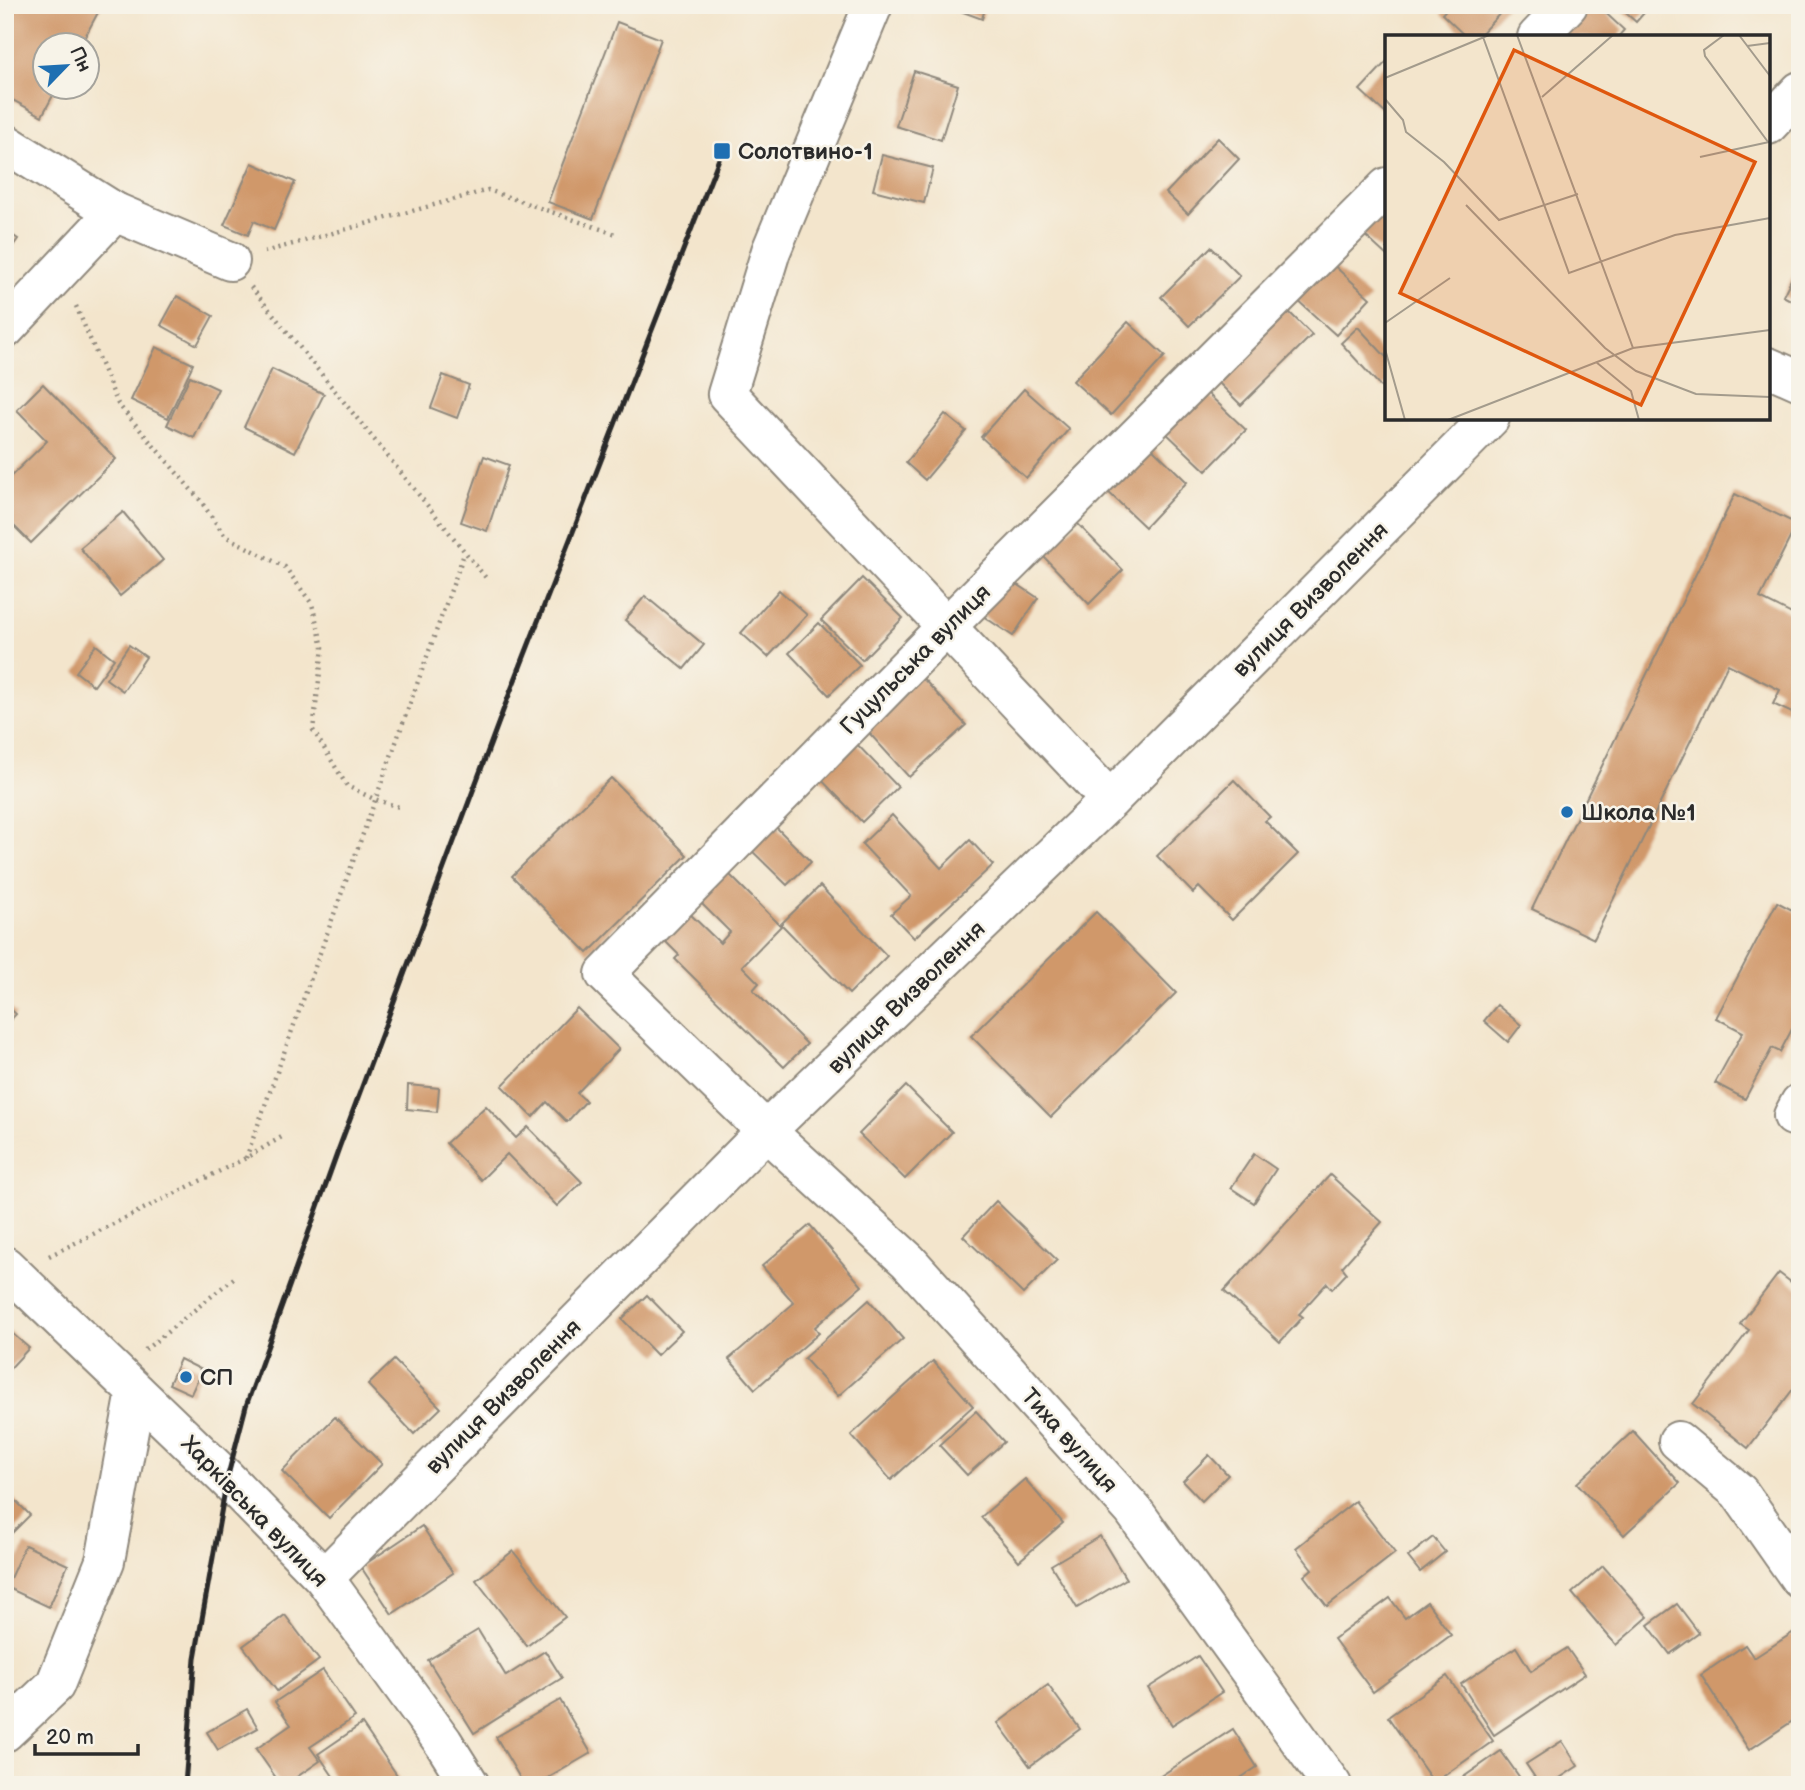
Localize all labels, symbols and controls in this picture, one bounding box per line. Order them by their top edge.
north arrow [32,32,102,102]
inset map [1385,35,1770,420]
text: Пн [64,43,96,76]
place label: Солотвино-1 [738,138,873,166]
marker: Солотвино-1 [712,141,732,161]
street label: вулиця Визволення [1227,516,1394,683]
street label: Гуцульська вулиця [835,579,997,741]
place label: Школа №1 [1581,799,1696,827]
marker: Школа №1 [1559,804,1575,820]
street label: вулиця Визволення [822,915,991,1080]
street label: вулиця Визволення [420,1313,587,1480]
place label: СП [200,1364,233,1392]
marker: СП [178,1369,194,1385]
street label: Тиха вулиця [1015,1383,1123,1499]
street label: Харківська вулиця [175,1430,334,1593]
scale bar [35,1713,138,1757]
text: 20 m [46,1725,94,1750]

